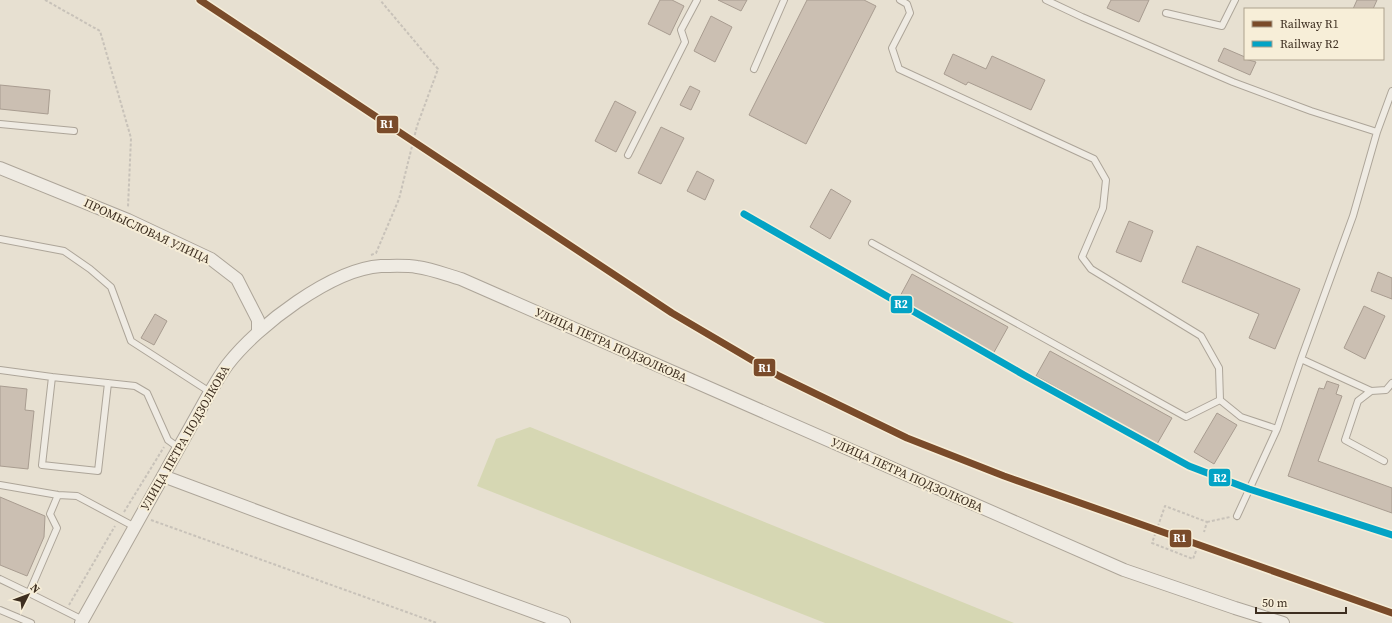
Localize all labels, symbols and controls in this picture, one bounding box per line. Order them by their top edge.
legend [1244,8,1384,60]
text: Railway R1 [1280,16,1339,32]
text: Railway R2 [1280,36,1339,52]
line badge: R1 [376,115,399,134]
text: R1 [380,117,394,132]
street label: ПРОМЫСЛОВАЯ УЛИЦА [81,195,213,267]
line badge: R2 [890,295,913,314]
text: R2 [894,297,908,312]
street label: УЛИЦА ПЕТРА ПОДЗОЛКОВА [532,304,690,386]
line badge: R1 [753,358,776,377]
text: R1 [758,361,772,376]
street label: УЛИЦА ПЕТРА ПОДЗОЛКОВА [137,362,233,514]
street label: УЛИЦА ПЕТРА ПОДЗОЛКОВА [828,434,986,516]
line badge: R2 [1208,468,1231,487]
text: R2 [1213,471,1227,486]
line badge: R1 [1169,529,1192,548]
text: R1 [1173,531,1187,546]
north arrow [8,575,48,615]
text: N [27,581,43,597]
scale bar [1256,589,1346,615]
text: 50 m [1262,595,1288,611]

